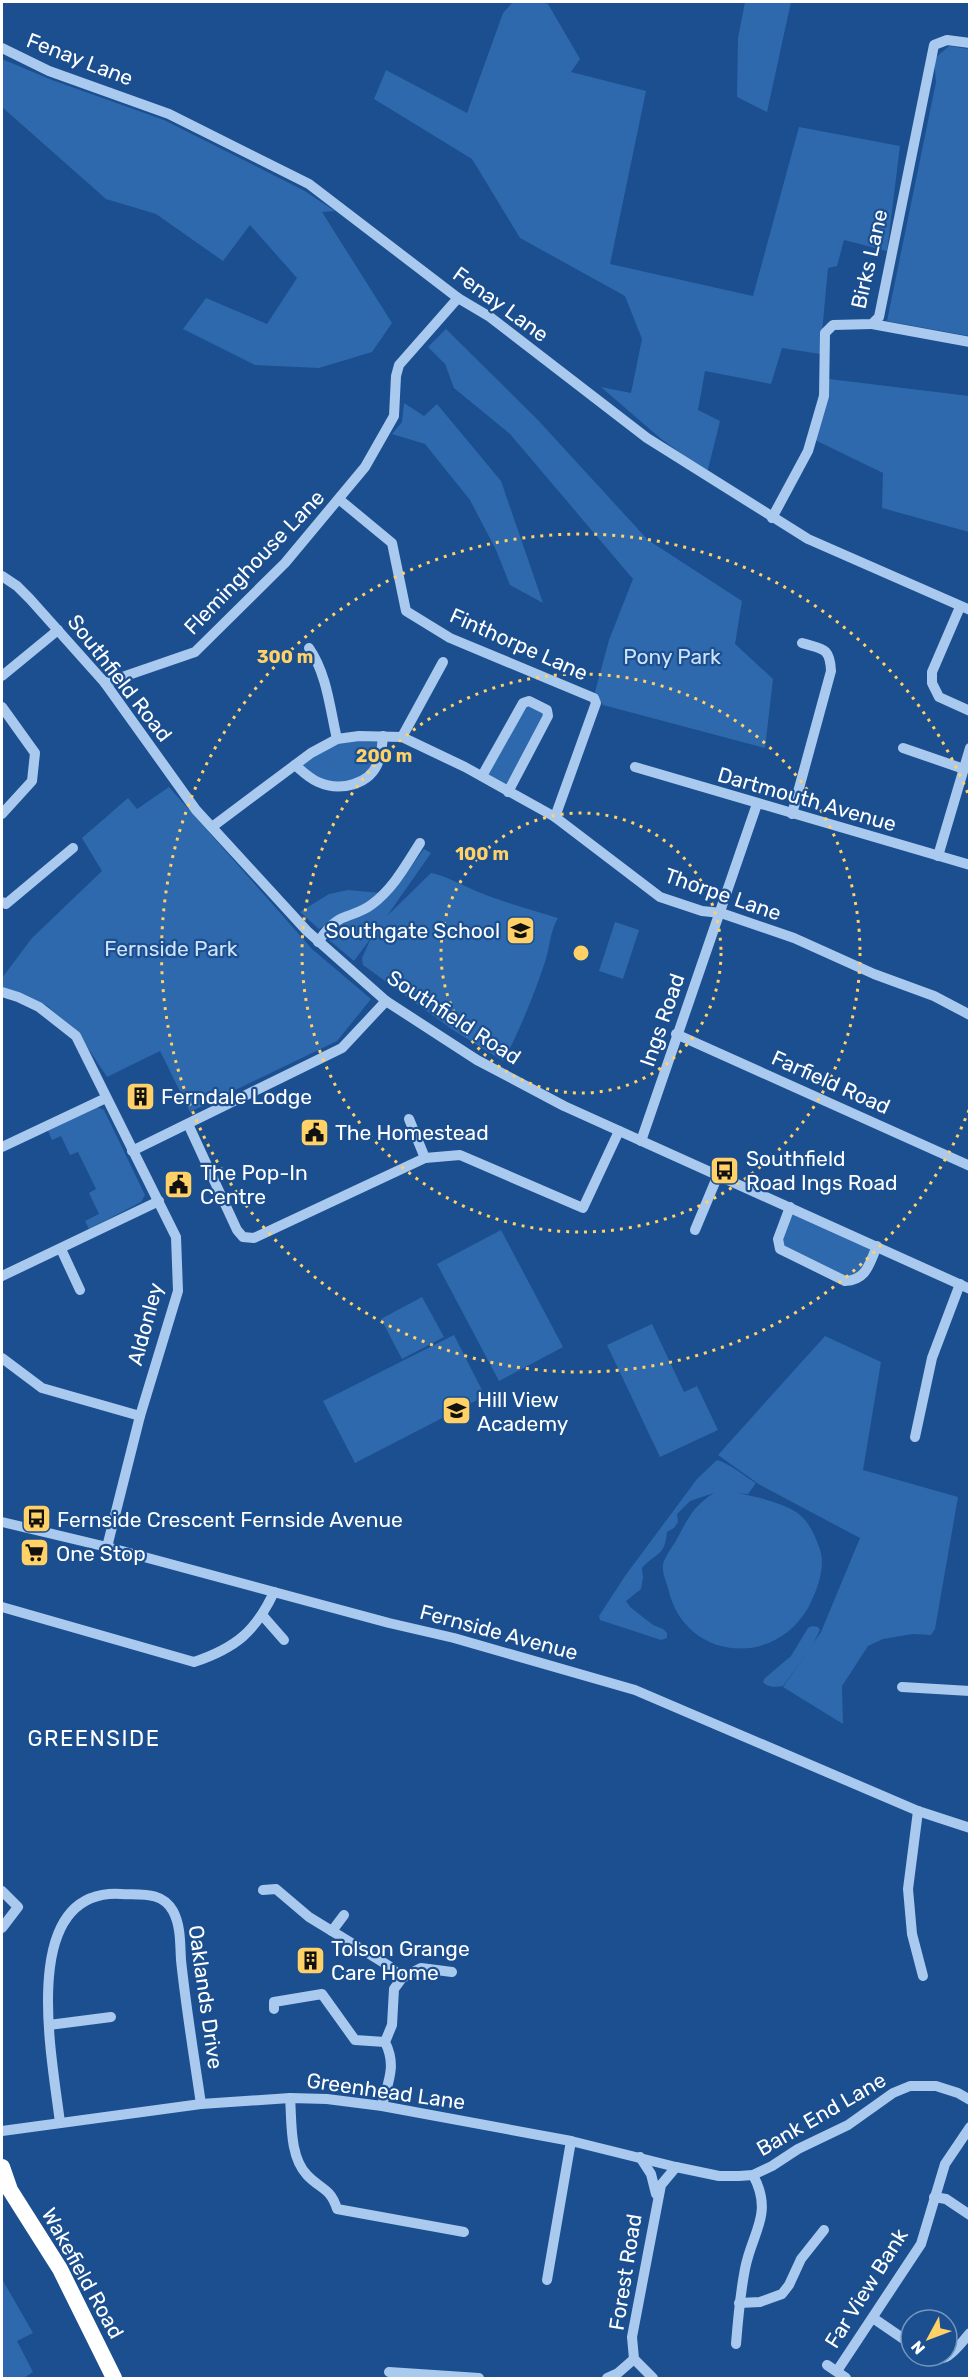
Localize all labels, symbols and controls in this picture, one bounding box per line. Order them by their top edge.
street label: Fenay Lane [23,27,137,91]
street label: Birks Lane [845,207,893,311]
street label: Fenay Lane [448,261,554,347]
street label: Fleminghouse Lane [179,485,329,639]
street label: Finthorpe Lane [446,602,592,686]
street label: Southfield Road [63,609,177,747]
park label: Pony Park [623,644,721,669]
text: 300 m [257,646,313,668]
text: 200 m [356,745,412,767]
street label: Dartmouth Avenue [715,762,899,836]
text: 100 m [455,843,509,865]
street label: Thorpe Lane [661,862,785,926]
school or university icon: Southgate School [505,914,537,946]
place label: Southgate School [325,918,500,943]
park label: Fernside Park [104,936,238,961]
centre of rings [571,943,591,963]
street label: Southfield Road [382,964,526,1070]
street label: Ings Road [634,970,690,1070]
street label: Farfield Road [768,1045,894,1119]
building icon: Ferndale Lodge [124,1080,156,1112]
place label: Ferndale Lodge [161,1084,312,1109]
public building icon: The Homestead [298,1116,330,1148]
place label: The Homestead [335,1120,489,1145]
place label: Southfield Road Ings Road [746,1146,898,1195]
bus stop icon: Southfield Road Ings Road [709,1154,741,1186]
place label: The Pop-In Centre [200,1160,308,1209]
public building icon: The Pop-In Centre [163,1168,195,1200]
street label: Aldonley [122,1280,168,1368]
place label: Hill View Academy [477,1387,569,1436]
school or university icon: Hill View Academy [440,1395,472,1427]
bus stop icon: Fernside Crescent Fernside Avenue [20,1503,52,1535]
place label: Fernside Crescent Fernside Avenue [57,1507,403,1532]
supermarket icon: One Stop [19,1537,51,1569]
place label: One Stop [56,1541,146,1566]
street label: Fernside Avenue [417,1599,581,1665]
district label: GREENSIDE [27,1725,161,1752]
street label: Oaklands Drive [184,1923,228,2071]
place label: Tolson Grange Care Home [331,1936,470,1985]
building icon: Tolson Grange Care Home [294,1944,326,1976]
street label: Greenhead Lane [305,2067,467,2115]
street label: Bank End Lane [752,2067,890,2161]
street label: Wakefield Road [37,2203,129,2343]
street label: Forest Road [603,2212,647,2332]
street label: Far View Bank [819,2223,913,2352]
north arrow [899,2308,959,2368]
text: N [907,2337,929,2358]

